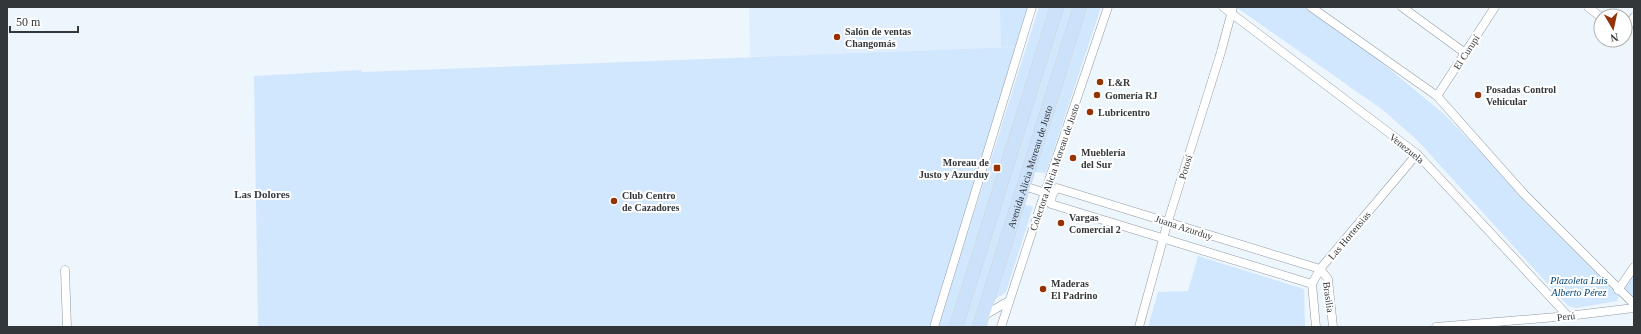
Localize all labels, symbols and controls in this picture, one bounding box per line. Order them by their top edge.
scale bar [10,8,78,34]
north arrow [1593,8,1633,48]
text: 50 m [16,15,41,29]
place label: Salón de ventas Changomás [845,26,911,49]
text: N [1610,31,1619,44]
marker: Salón de ventas Changomás [832,32,842,42]
street label: El Curupí [1451,33,1482,72]
marker: L&R [1095,77,1105,87]
place label: L&R [1108,77,1131,88]
place label: Posadas Control Vehicular [1486,84,1556,107]
marker: Gomería RJ [1092,90,1102,100]
place label: Gomería RJ [1105,90,1158,101]
marker: Posadas Control Vehicular [1473,90,1483,100]
street label: Colectora Alicia Moreau de Justo [1027,102,1081,232]
street label: Avenida Alicia Moreau de Justo [1005,104,1055,230]
marker: Lubricentro [1085,107,1095,117]
place label: Lubricentro [1098,107,1150,118]
street label: Venezuela [1387,131,1427,166]
place label: Mueblería del Sur [1081,147,1125,170]
marker: Mueblería del Sur [1068,153,1078,163]
street label: Potosí [1177,153,1194,181]
place label: Moreau de Justo y Azurduy [919,157,990,180]
marker: Moreau de Justo y Azurduy [992,163,1002,173]
district label: Las Dolores [234,188,291,200]
place label: Club Centro de Cazadores [622,190,679,213]
marker: Club Centro de Cazadores [609,196,619,206]
street label: Las Hortensias [1326,209,1373,262]
place label: Vargas Comercial 2 [1069,212,1121,235]
street label: Juana Azurduy [1154,213,1214,242]
marker: Vargas Comercial 2 [1056,218,1066,228]
park label: Plazoleta Luis Alberto Pérez [1549,275,1608,298]
place label: Maderas El Padrino [1051,278,1097,301]
street label: Brasilia [1321,281,1336,314]
marker: Maderas El Padrino [1038,284,1048,294]
street label: Perú [1556,310,1576,323]

